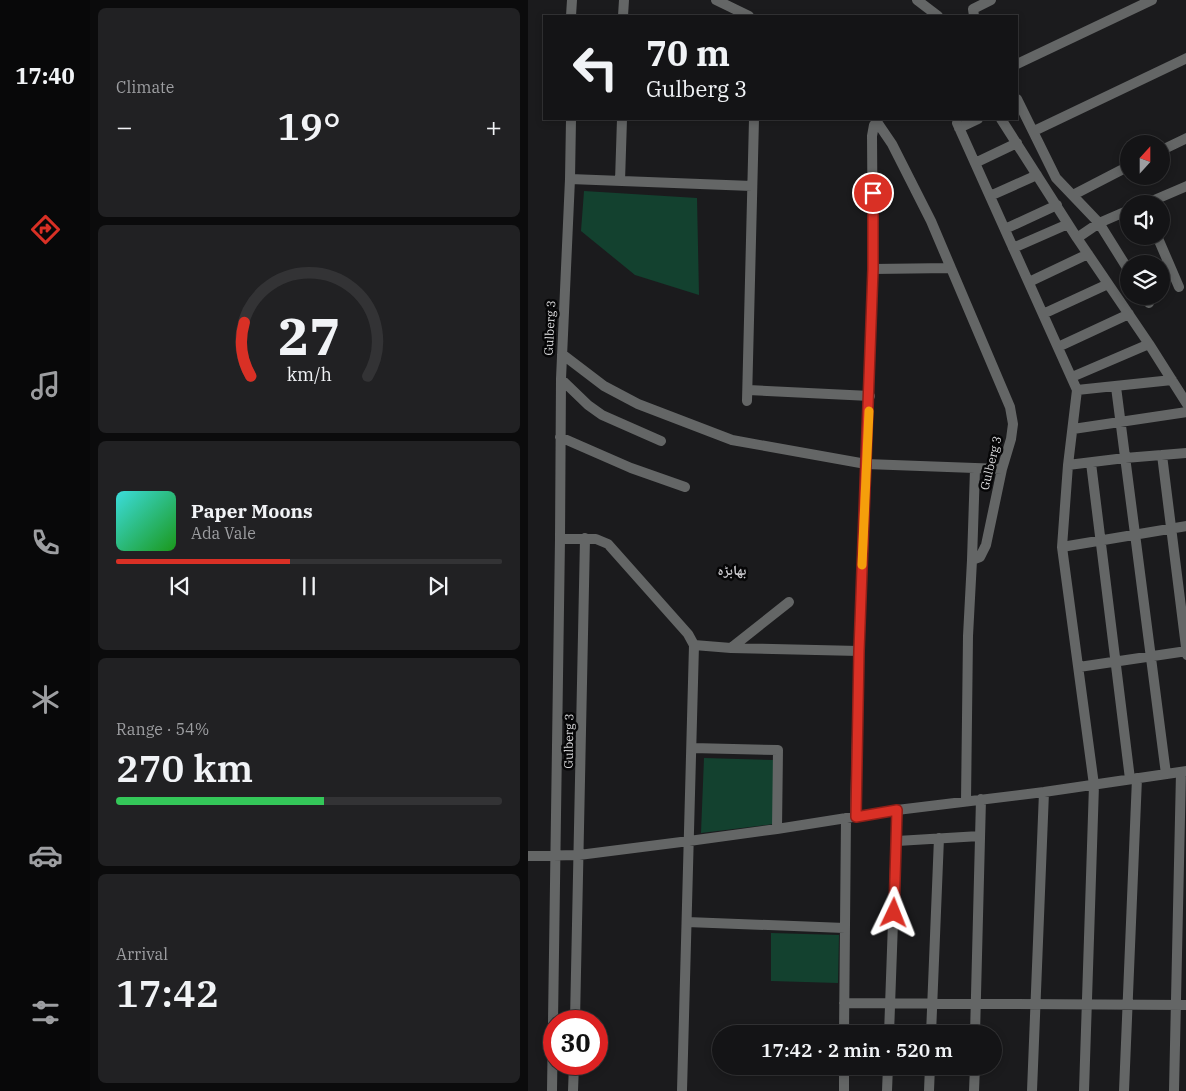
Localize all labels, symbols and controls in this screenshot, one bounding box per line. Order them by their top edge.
text: 70 m [646,30,730,76]
icon: left [563,35,628,100]
text: 17:40 [15,61,75,90]
text: Gulberg 3 [646,74,747,103]
text: Climate [116,77,174,97]
text: 19° [277,101,341,150]
text: − [116,108,133,145]
text: + [485,108,502,145]
north arrow [1120,135,1170,185]
map controls [1120,135,1170,305]
pin [852,172,894,214]
icon: arrive [859,179,887,207]
button: sound [1120,195,1170,245]
icon: directions [28,212,63,247]
button: layers [1120,255,1170,305]
street label: Gulberg 3 [541,300,558,356]
text: 27 [278,302,340,369]
text: km/h [286,363,332,386]
icon: music [28,368,63,403]
street label: Gulberg 3 [977,434,1004,491]
text: Paper Moons [191,499,313,523]
text: Ada Vale [191,523,256,543]
icon: phone [28,525,63,560]
district label: بھابڑہ [718,561,747,579]
icon: previous [166,572,194,600]
icon: pause [295,572,323,600]
icon: next [424,572,452,600]
icon: climate [28,682,63,717]
street label: Gulberg 3 [561,713,576,769]
text: Range · 54% [116,719,209,739]
text: 270 km [116,743,253,792]
icon: car [28,838,63,873]
position arrow [867,886,919,938]
text: Arrival [116,944,168,964]
text: 17:42 [116,968,219,1017]
icon: filters [28,995,63,1030]
speed limit sign: 30 [543,1010,608,1075]
text: 17:42 · 2 min · 520 m [761,1038,953,1062]

